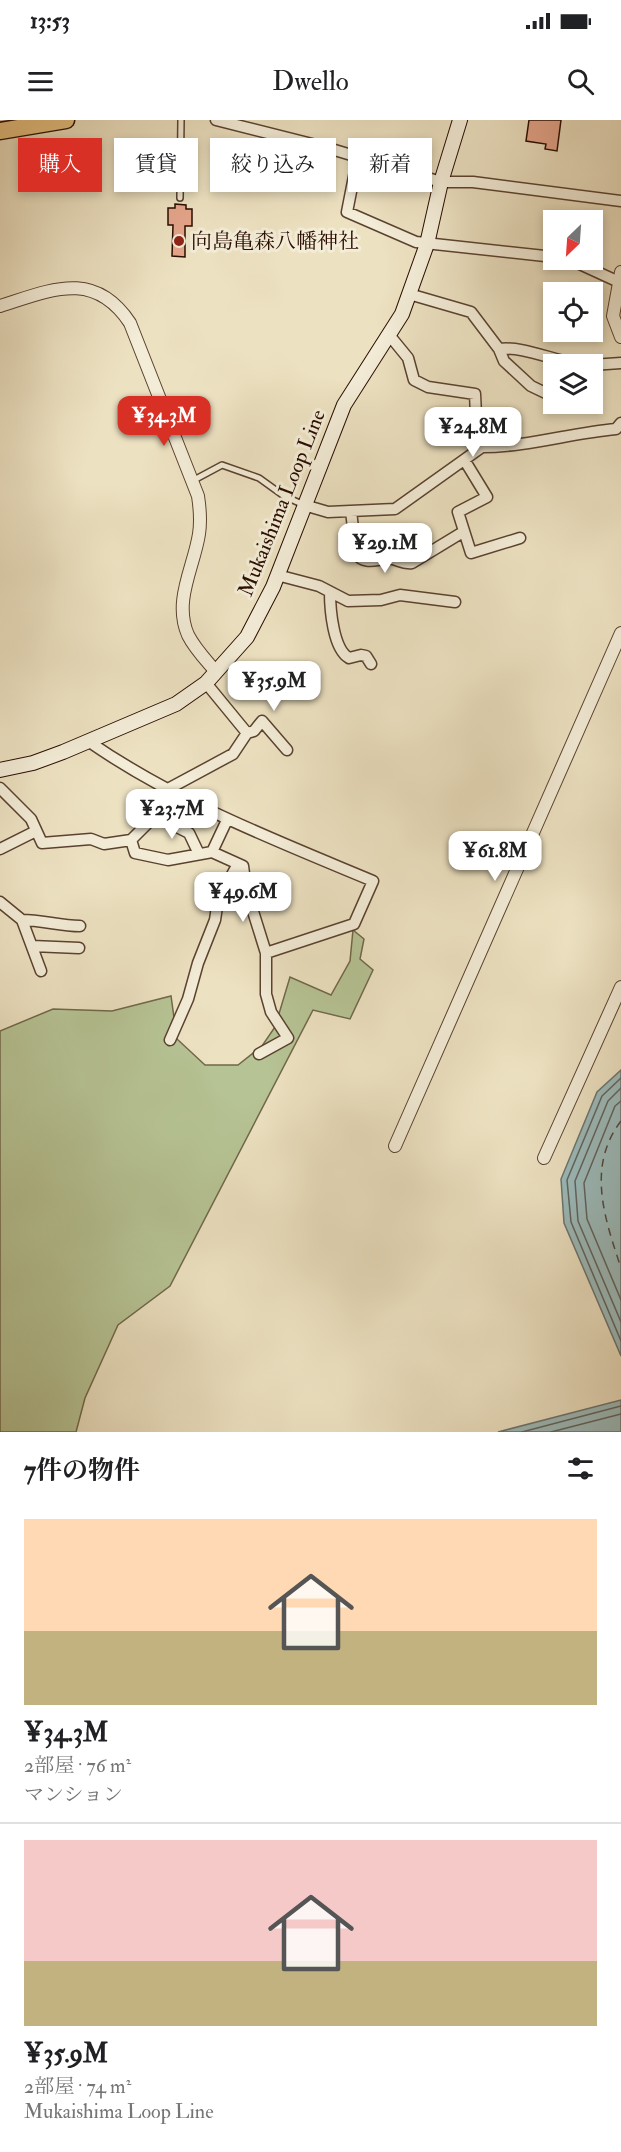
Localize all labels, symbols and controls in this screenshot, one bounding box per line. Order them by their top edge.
text: 13:53 [30,7,70,35]
icon: menu [24,65,57,98]
text: Dwello [272,65,349,98]
icon: search [564,65,597,98]
chip: 購入 [18,138,102,192]
chip: 賃貸 [114,138,198,192]
chip: 絞り込み [210,138,336,192]
chip: 新着 [348,138,432,192]
north arrow [543,210,603,270]
map controls [543,210,603,414]
place label: 向島亀森八幡神社 [191,228,359,255]
marker: 向島亀森八幡神社 [172,234,186,248]
button: locate [543,282,603,342]
button: layers [543,354,603,414]
pin: ¥34.3M [115,396,213,447]
text: ¥34.3M [132,403,196,428]
street label: Mukaishima Loop Line [232,405,332,600]
pin: ¥24.8M [424,407,522,458]
text: ¥24.8M [439,414,508,439]
pin: ¥29.1M [336,523,434,574]
text: ¥29.1M [352,530,418,555]
pin: ¥35.9M [225,661,323,712]
text: ¥35.9M [242,668,306,693]
pin: ¥23.7M [123,789,221,840]
text: ¥23.7M [140,796,204,821]
pin: ¥61.8M [446,831,544,882]
text: ¥61.8M [463,838,527,863]
pin: ¥49.6M [194,872,292,923]
text: ¥49.6M [208,879,278,904]
icon: filters [564,1452,597,1485]
text: 7件の物件 [24,1455,140,1487]
icon: home [257,1558,365,1666]
text: ¥34.3M [24,1717,108,1749]
text: 2部屋 · 76 m² [24,1753,131,1778]
text: マンション [24,1782,123,1807]
icon: home [257,1879,365,1987]
text: ¥35.9M [24,2038,108,2070]
text: 2部屋 · 74 m² [24,2074,131,2099]
text: Mukaishima Loop Line [24,2099,214,2124]

